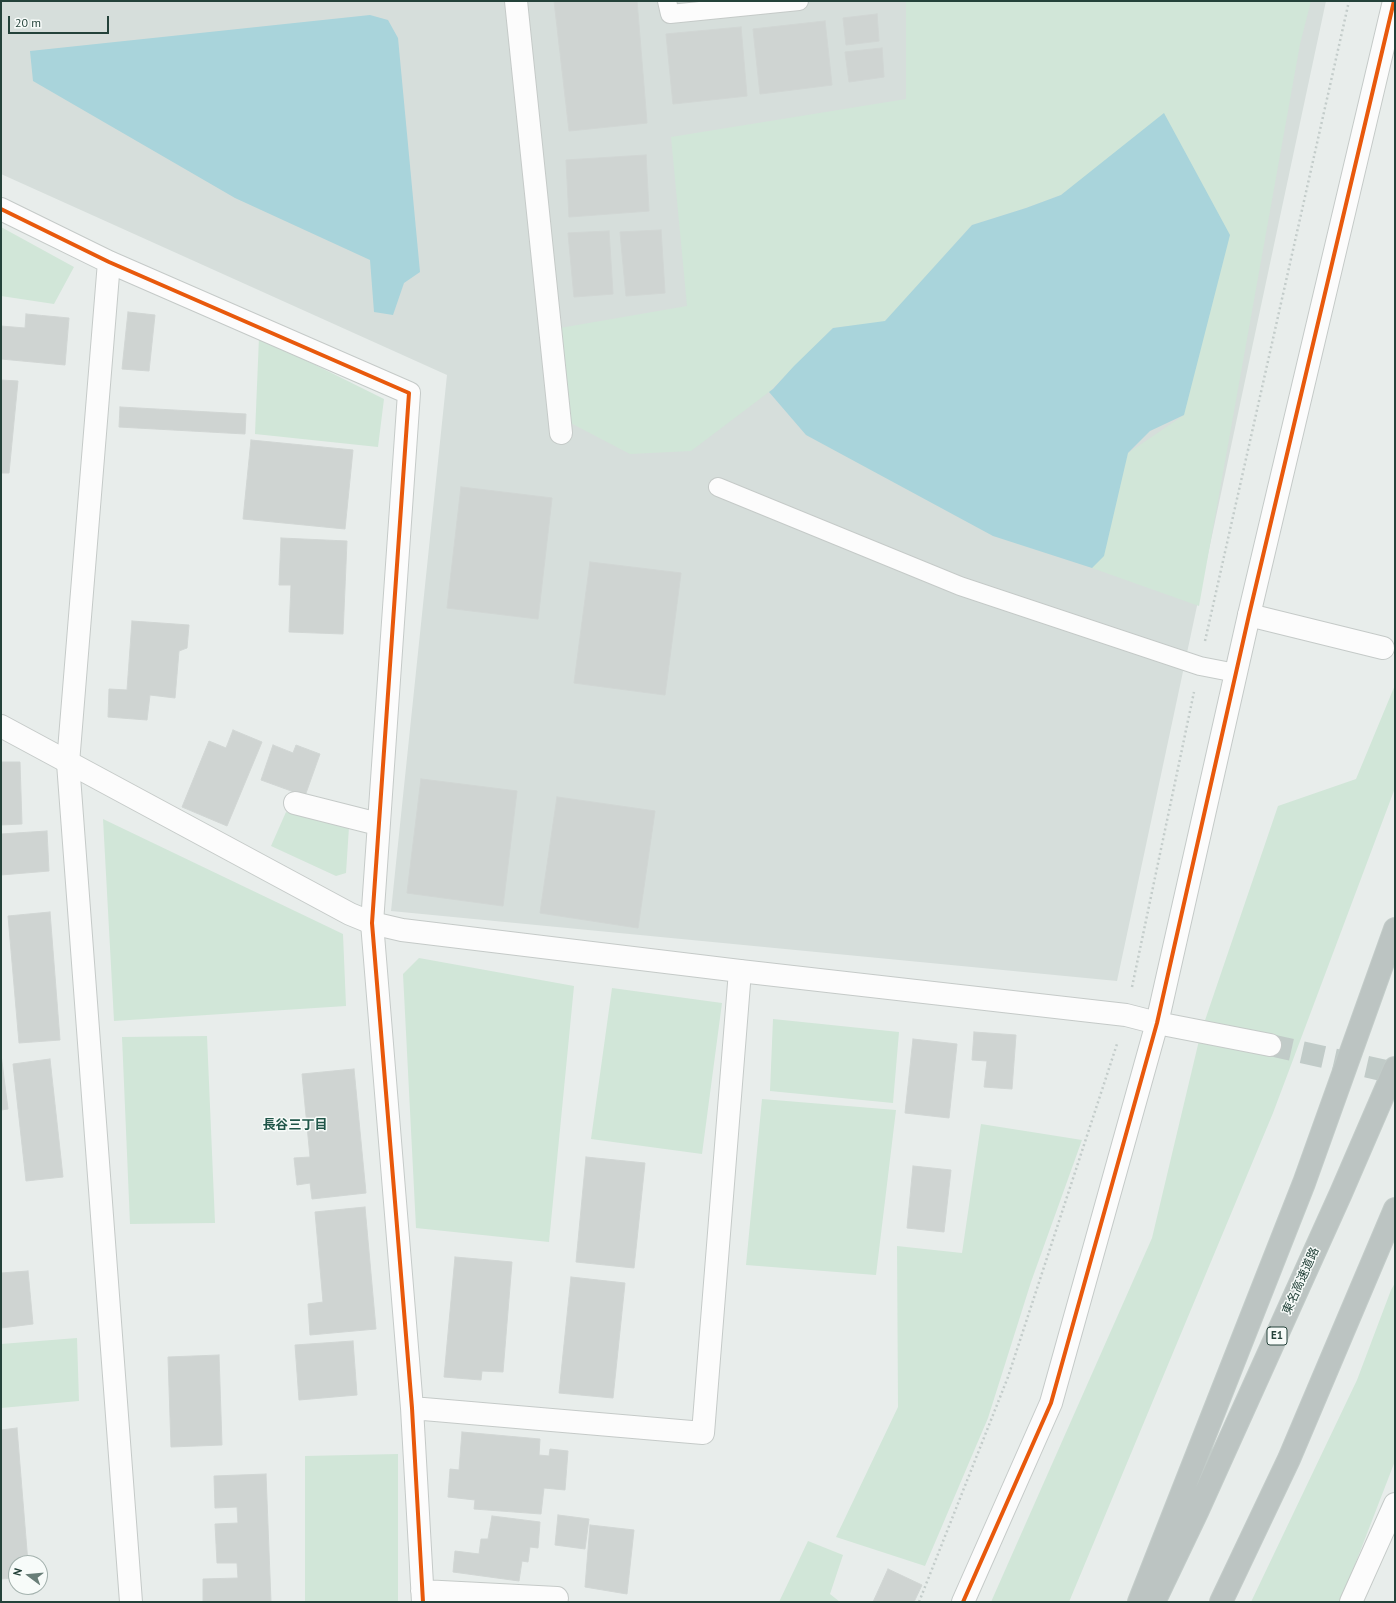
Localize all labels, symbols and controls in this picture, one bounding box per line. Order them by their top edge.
scale bar [10,8,111,34]
text: 20 m [15,15,41,30]
district label: 長谷三丁目 [263,1117,327,1133]
street label: 東名高速道路 [1280,1245,1322,1317]
road number: E1 [1267,1327,1287,1345]
north arrow [8,1555,48,1595]
text: N [10,1567,25,1577]

